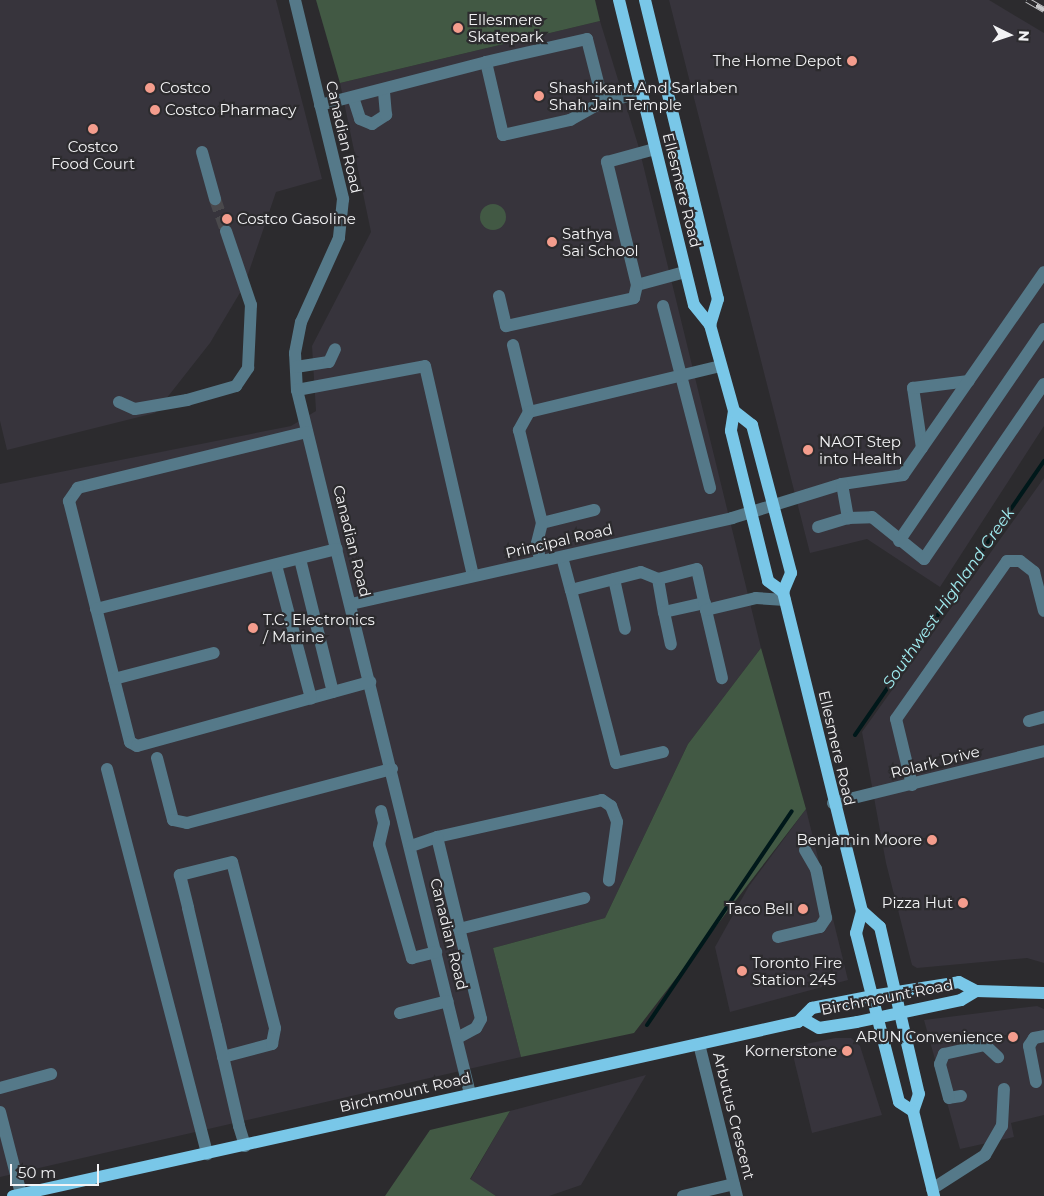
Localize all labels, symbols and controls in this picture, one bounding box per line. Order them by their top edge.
place label: Ellesmere Skatepark [468,10,544,45]
north arrow [984,10,1034,60]
marker: Ellesmere Skatepark [452,22,464,34]
text: N [1015,30,1033,42]
place label: The Home Depot [713,52,842,70]
marker: The Home Depot [846,55,858,67]
place label: Shashikant And Sarlaben Shah Jain Temple [549,78,738,113]
place label: Costco [160,79,211,97]
street label: Canadian Road [322,79,366,195]
marker: Costco [144,82,156,94]
marker: Shashikant And Sarlaben Shah Jain Temple [533,90,545,102]
place label: Costco Pharmacy [165,101,296,119]
marker: Costco Pharmacy [149,104,161,116]
marker: Costco Food Court [87,123,99,135]
street label: Ellesmere Road [659,131,705,249]
place label: Costco Food Court [51,137,135,172]
place label: Costco Gasoline [237,210,356,228]
marker: Costco Gasoline [221,213,233,225]
place label: Sathya Sai School [562,224,639,259]
marker: Sathya Sai School [546,236,558,248]
place label: NAOT Step into Health [819,432,902,467]
marker: NAOT Step into Health [801,443,815,457]
street label: Canadian Road [329,483,375,599]
water label: Southwest Highland Creek [879,504,1019,692]
street label: Principal Road [504,520,614,562]
place label: T.C. Electronics / Marine [263,610,375,645]
marker: T.C. Electronics / Marine [247,622,259,634]
street label: Ellesmere Road [815,689,859,807]
street label: Rolark Drive [889,742,981,782]
place label: Benjamin Moore [796,831,922,849]
marker: Benjamin Moore [926,834,938,846]
street label: Canadian Road [426,876,472,992]
place label: Pizza Hut [882,894,953,912]
marker: Pizza Hut [957,897,969,909]
place label: Taco Bell [726,900,793,918]
marker: Taco Bell [797,903,809,915]
place label: Toronto Fire Station 245 [752,953,842,988]
marker: Toronto Fire Station 245 [736,965,748,977]
street label: Birchmount Road [819,975,955,1019]
place label: ARUN Convenience [856,1028,1003,1046]
marker: ARUN Convenience [1007,1031,1019,1043]
place label: Kornerstone [744,1042,837,1060]
marker: Kornerstone [841,1045,853,1057]
street label: Arbutus Crescent [709,1050,759,1182]
street label: Birchmount Road [337,1068,473,1116]
scale bar [12,1154,101,1186]
text: 50 m [18,1163,56,1182]

